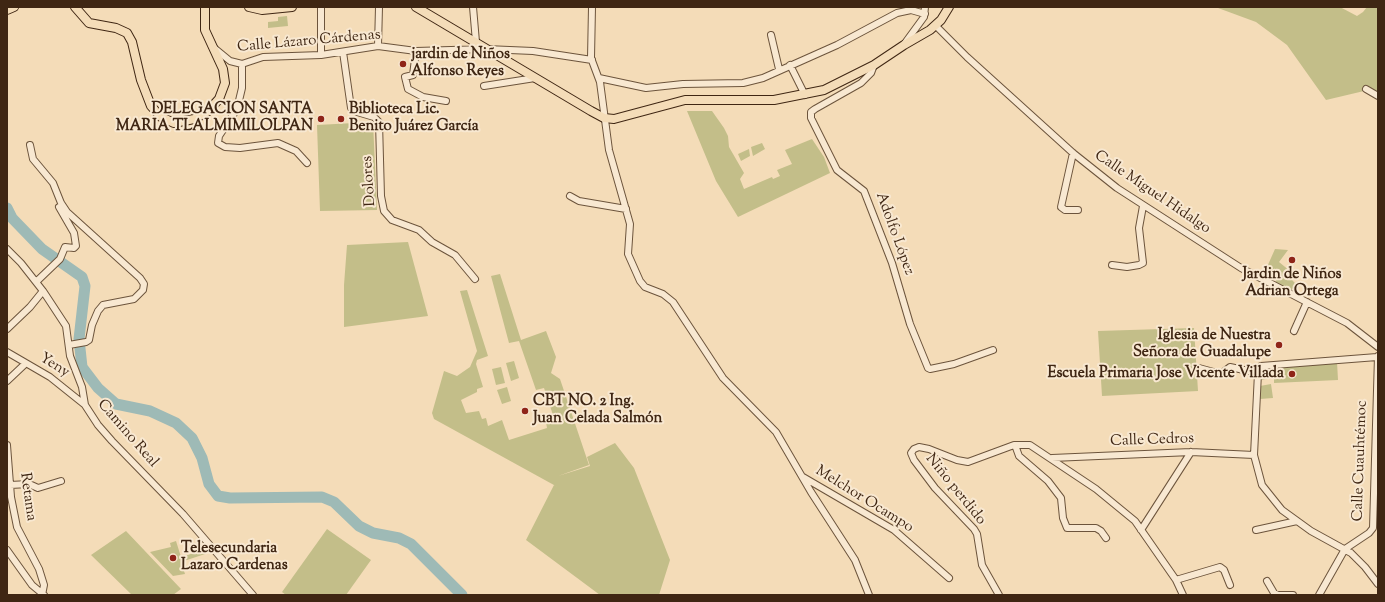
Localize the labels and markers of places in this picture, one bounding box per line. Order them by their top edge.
place label: jardin de Niños Alfonso Reyes [411,46,510,81]
marker: jardin de Niños Alfonso Reyes [398,59,408,69]
place label: DELEGACION SANTA MARIA TLALMIMILOLPAN [116,101,313,136]
place label: Biblioteca Lic. Benito Juárez García [349,101,479,136]
marker: DELEGACION SANTA MARIA TLALMIMILOLPAN [316,114,326,124]
marker: Biblioteca Lic. Benito Juárez García [336,114,346,124]
marker: Jardin de Niños Adrian Ortega [1287,255,1297,265]
place label: Jardin de Niños Adrian Ortega [1243,266,1341,301]
place label: Iglesia de Nuestra Señora de Guadalupe [1133,327,1271,362]
marker: Iglesia de Nuestra Señora de Guadalupe [1274,340,1284,350]
place label: Escuela Primaria Jose Vicente Villada [1047,365,1284,383]
marker: Escuela Primaria Jose Vicente Villada [1287,369,1297,379]
place label: CBT NO. 2 Ing. Juan Celada Salmón [533,393,662,428]
marker: CBT NO. 2 Ing. Juan Celada Salmón [520,406,530,416]
place label: Telesecundaria Lazaro Cardenas [181,540,288,575]
marker: Telesecundaria Lazaro Cardenas [168,553,178,563]

